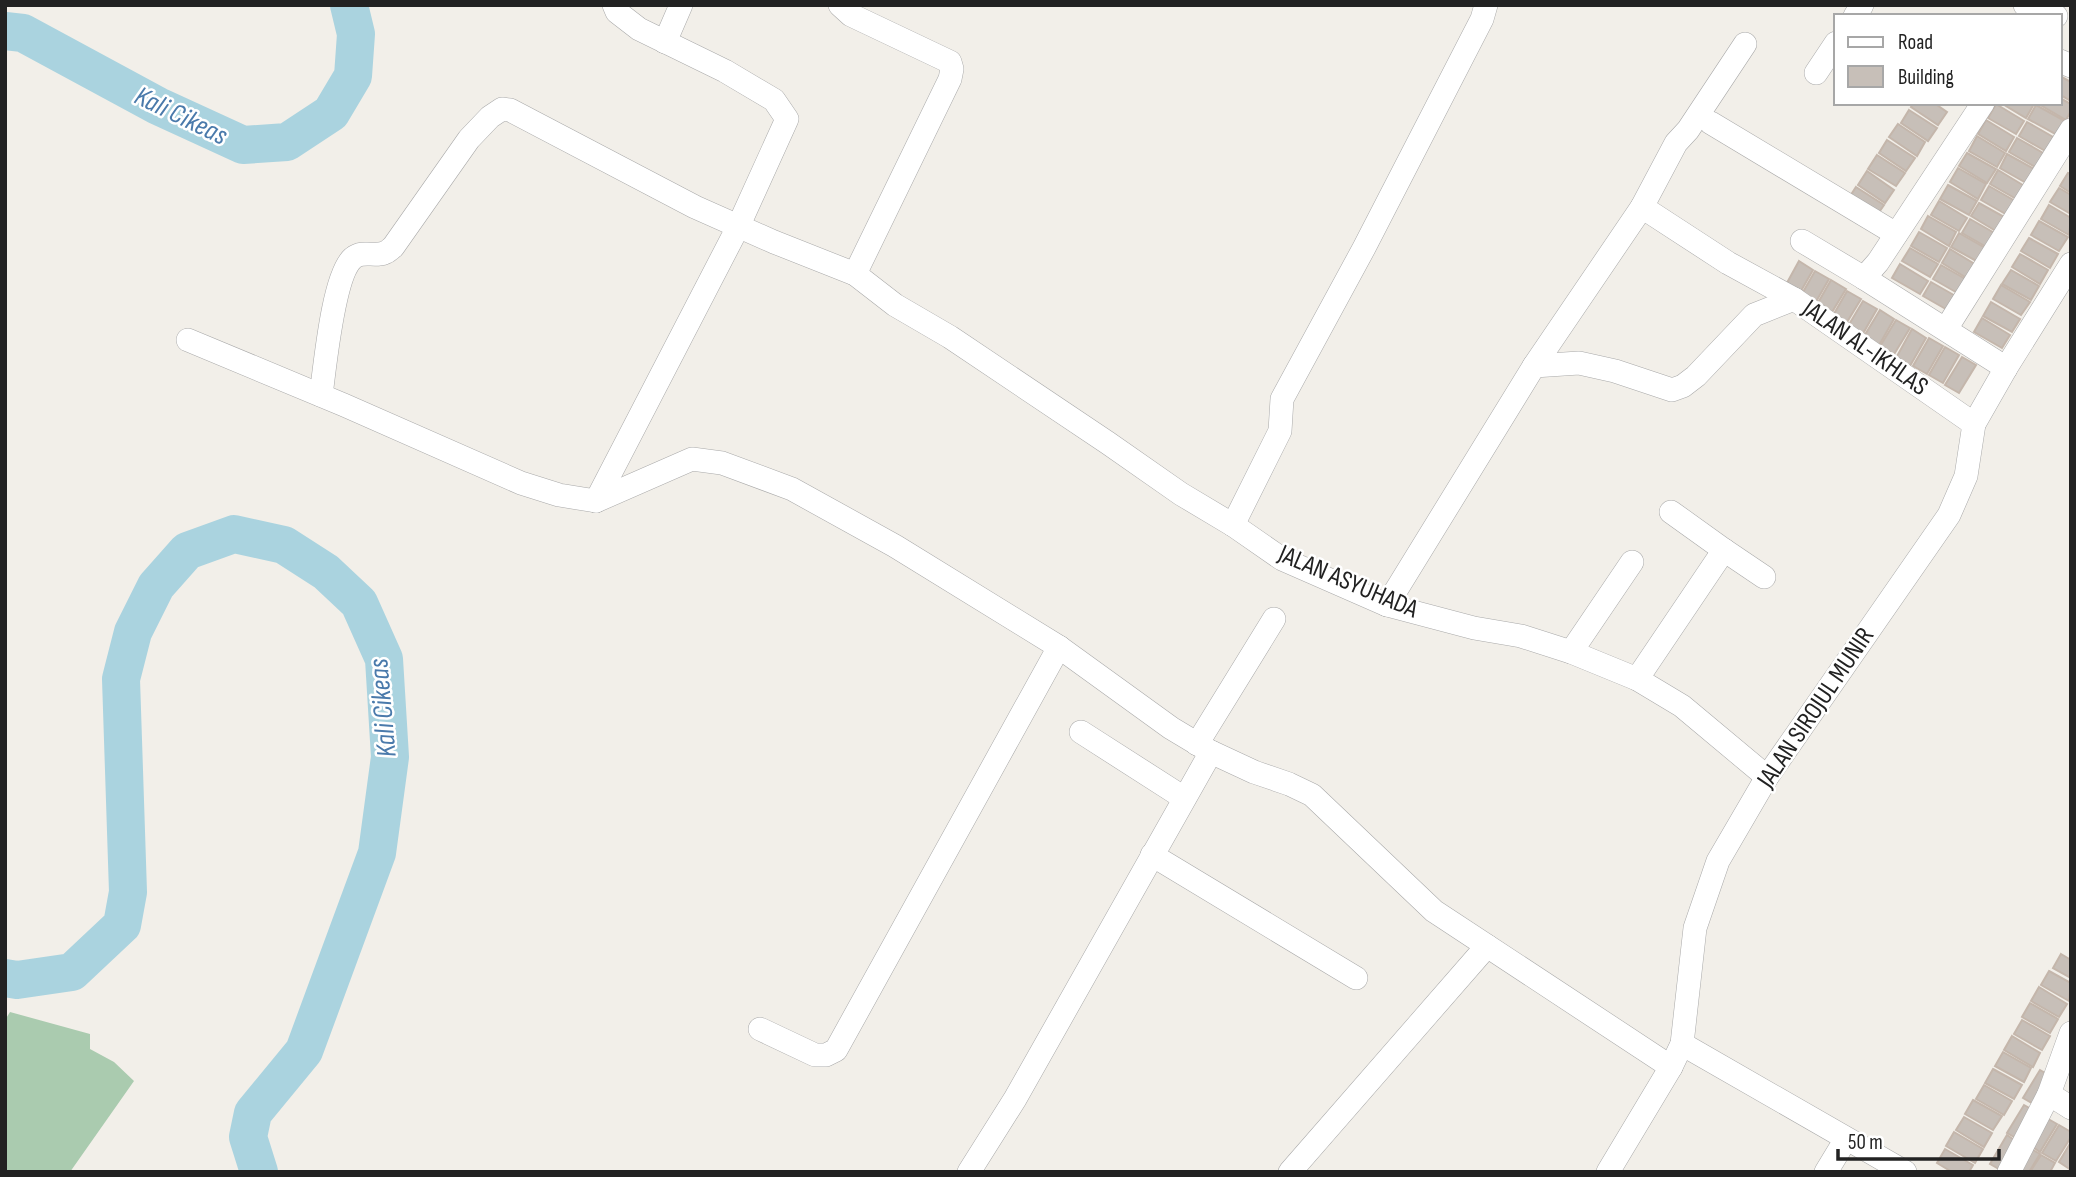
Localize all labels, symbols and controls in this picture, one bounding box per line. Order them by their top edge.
legend [1834,14,2062,105]
text: Road [1898,30,1933,55]
text: Building [1898,65,1954,90]
water label: Kali Cikeas [129,79,233,153]
street label: JALAN AL-IKHLAS [1795,293,1934,403]
street label: JALAN ASYUHADA [1273,538,1423,626]
street label: JALAN SIROJUL MUNIR [1750,622,1881,795]
water label: Kali Cikeas [362,657,404,759]
scale bar [1838,1118,1999,1162]
text: 50 m [1848,1130,1883,1155]

